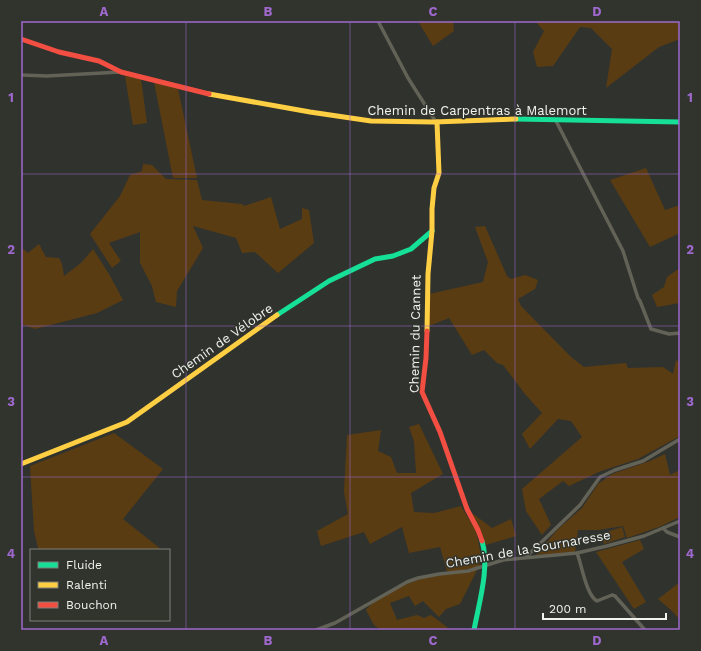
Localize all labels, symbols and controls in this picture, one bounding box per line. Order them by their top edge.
text: A [100,4,109,19]
text: B [264,4,273,19]
text: C [429,4,438,19]
text: D [592,4,602,19]
text: 1 [8,90,14,105]
text: 1 [687,90,693,105]
street label: Chemin de Carpentras à Malemort [367,103,587,118]
text: 2 [7,242,15,257]
text: 2 [686,242,694,257]
street label: Chemin du Cannet [406,274,424,393]
street label: Chemin de Vélobre [168,300,276,382]
text: 3 [7,394,15,409]
text: 3 [686,394,694,409]
street label: Chemin de la Sournaresse [444,527,612,571]
text: 4 [7,546,16,561]
text: 4 [686,546,695,561]
legend [30,549,170,621]
text: Fluide [66,558,102,572]
text: Ralenti [66,578,107,592]
scale bar [543,595,666,621]
text: Bouchon [66,598,117,612]
text: 200 m [549,602,586,616]
text: A [100,633,109,648]
text: B [264,633,273,648]
text: C [429,633,438,648]
text: D [592,633,602,648]

